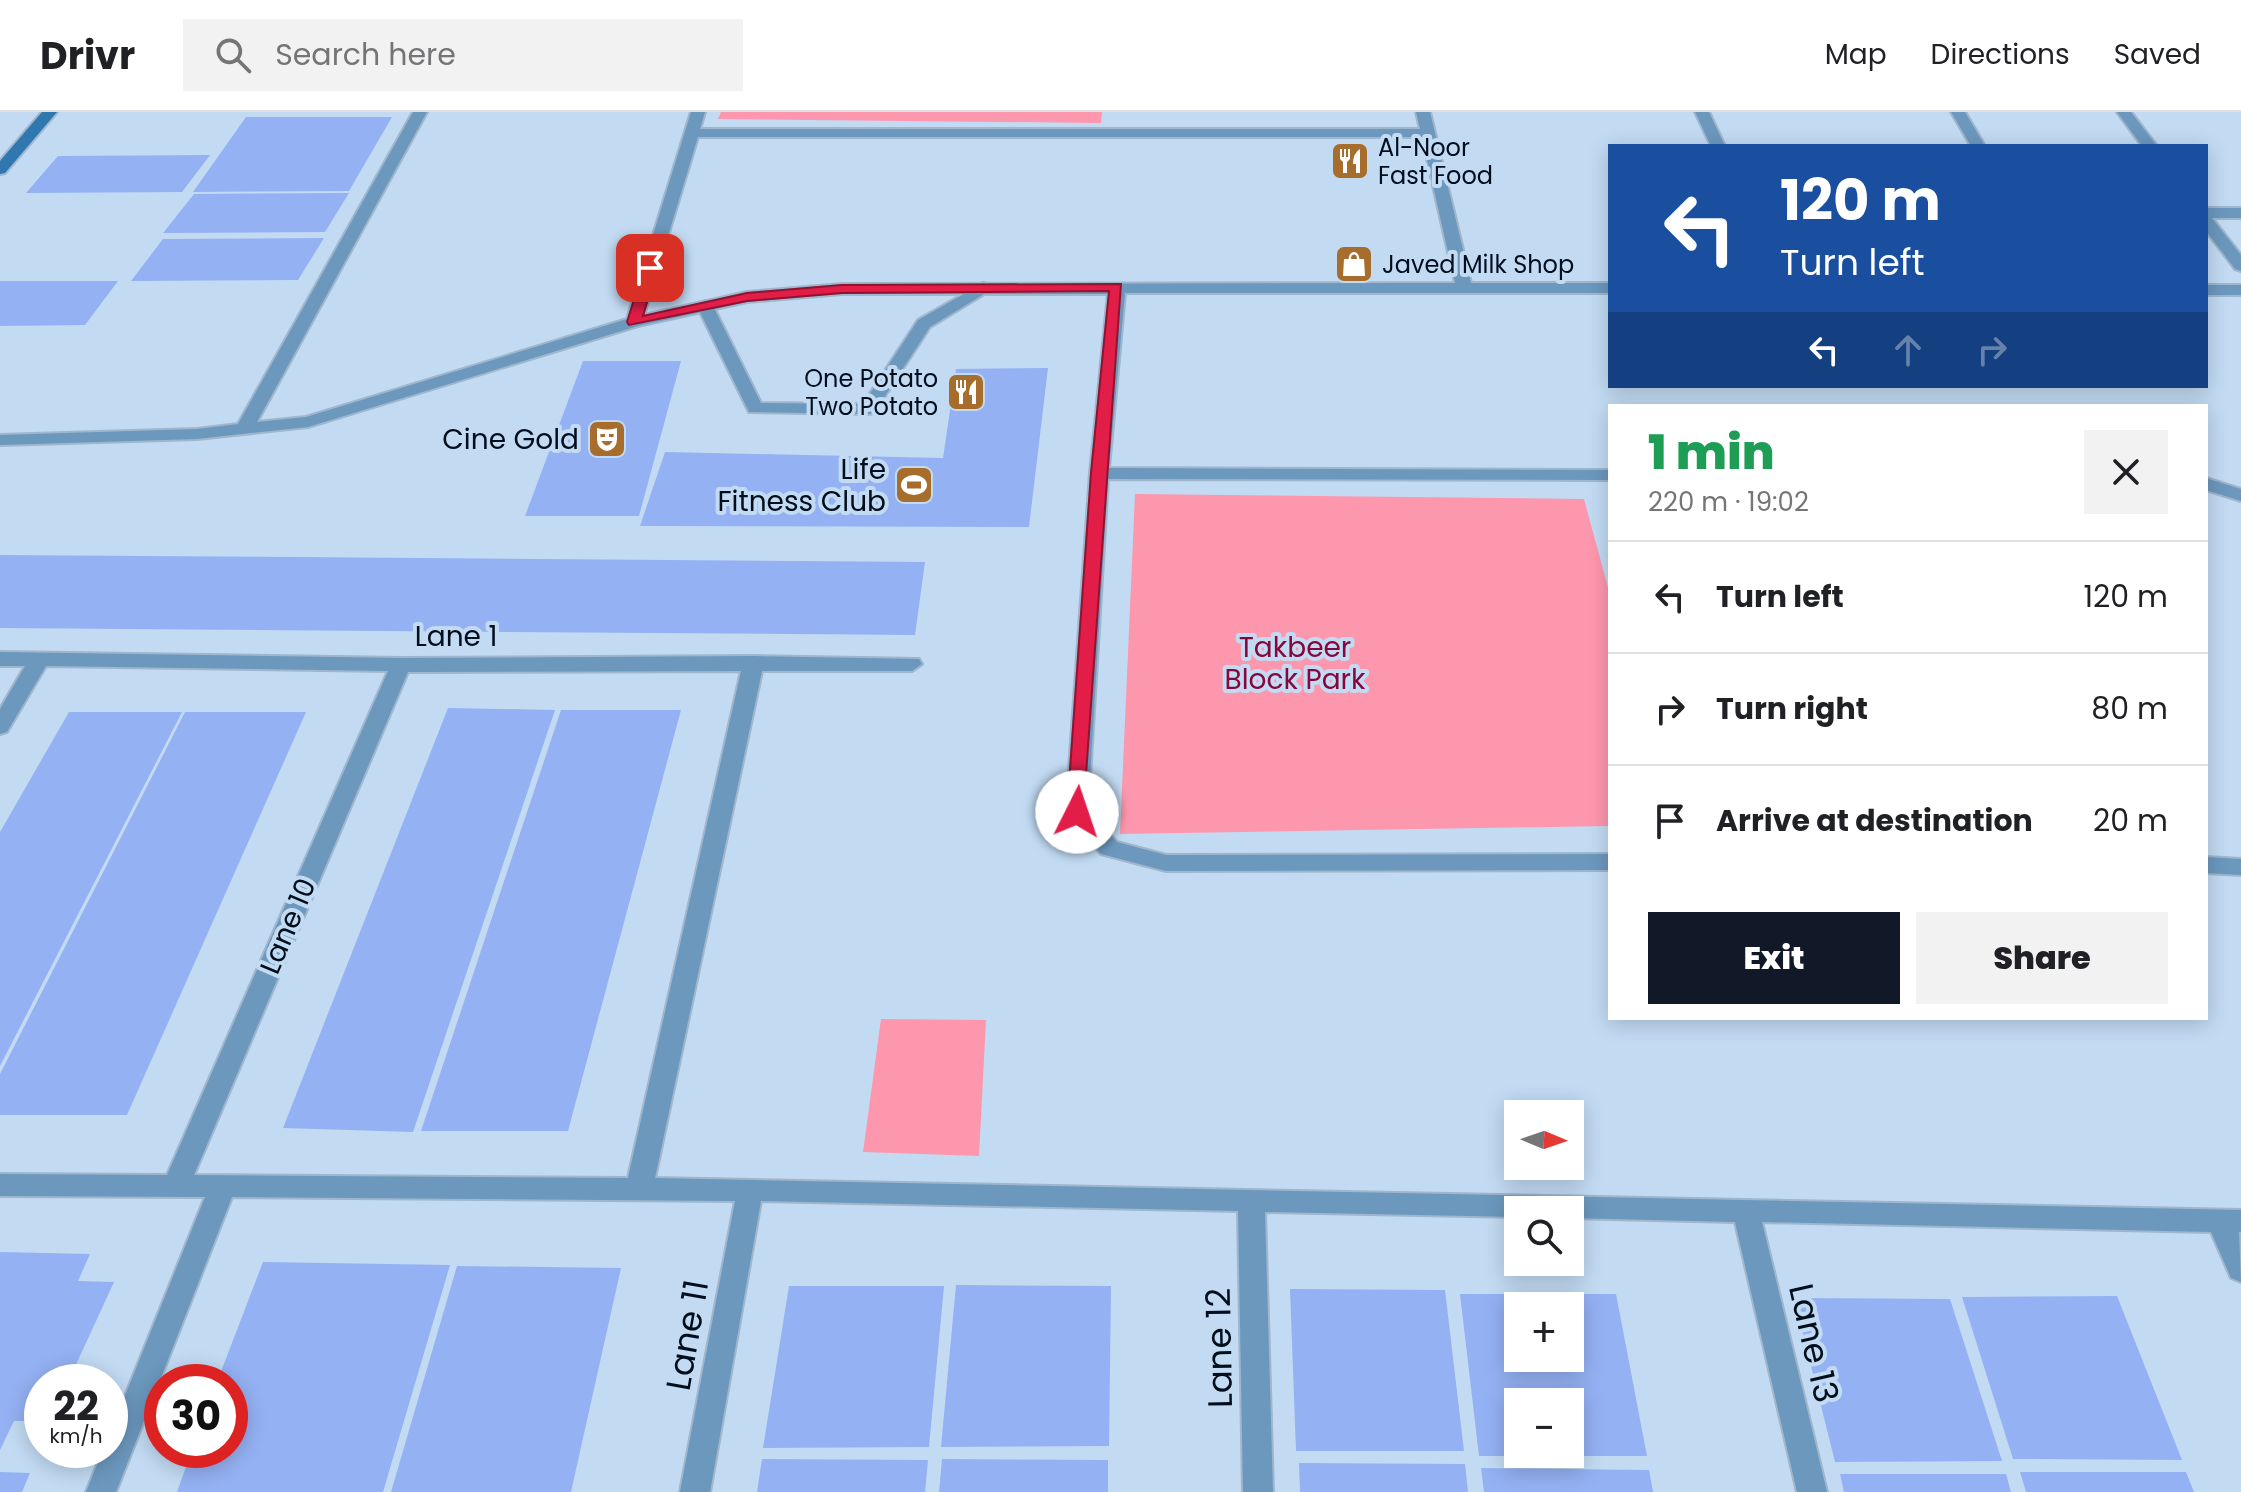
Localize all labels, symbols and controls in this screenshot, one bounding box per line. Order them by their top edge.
search box [183,19,743,91]
text: Drivr [40,29,135,82]
icon: search [211,33,255,77]
text: Search here [275,33,456,76]
text: Map [1825,35,1887,74]
text: Directions [1931,35,2070,74]
text: Saved [2114,35,2201,74]
place label: Al-Noor Fast Food [1378,131,1493,192]
restaurant icon: Al-Noor Fast Food [1329,140,1371,182]
text: 120 m [1780,161,1941,240]
icon: left [1648,176,1752,280]
pin [616,234,684,302]
text: Turn left [1780,237,1925,288]
shop icon: Javed Milk Shop [1333,243,1375,285]
icon: arrive [628,246,672,290]
place label: Javed Milk Shop [1382,248,1574,281]
icon: left [1802,328,1846,372]
icon: ahead [1886,328,1930,372]
icon: right [1970,328,2014,372]
place label: One Potato Two Potato [804,362,938,423]
restaurant icon: One Potato Two Potato [945,371,987,413]
theatre icon: Cine Gold [586,418,628,460]
text: 1 min [1648,419,1775,486]
place label: Cine Gold [442,420,579,459]
button: close [2084,430,2168,514]
place label: Life Fitness Club [717,450,886,521]
sports icon: Life Fitness Club [893,464,935,506]
text: 220 m · 19:02 [1648,484,1809,520]
icon: left [1648,575,1692,619]
text: Turn left [1716,575,1844,618]
text: 120 m [2083,575,2168,618]
street label: Lane 1 [415,617,497,656]
park label: Takbeer Block Park [1225,628,1366,699]
icon: right [1648,687,1692,731]
text: Turn right [1716,687,1868,730]
text: 80 m [2091,687,2168,730]
position arrow [1035,770,1119,854]
icon: arrive [1648,799,1692,843]
text: Arrive at destination [1716,799,2033,842]
text: 20 m [2093,799,2168,842]
street label: Lane 10 [250,872,326,980]
button: Exit [1648,912,1900,1004]
button: Share [1916,912,2168,1004]
north arrow [1504,1100,1584,1180]
map controls [1504,1100,1584,1468]
button: search [1504,1196,1584,1276]
street label: Lane 11 [654,1276,720,1394]
street label: Lane 13 [1777,1279,1851,1407]
street label: Lane 12 [1194,1288,1244,1408]
button: + [1504,1292,1584,1372]
speed limit sign: 30 [144,1364,248,1468]
text: 22 [53,1378,99,1434]
button: − [1504,1388,1584,1468]
text: km/h [49,1422,103,1450]

